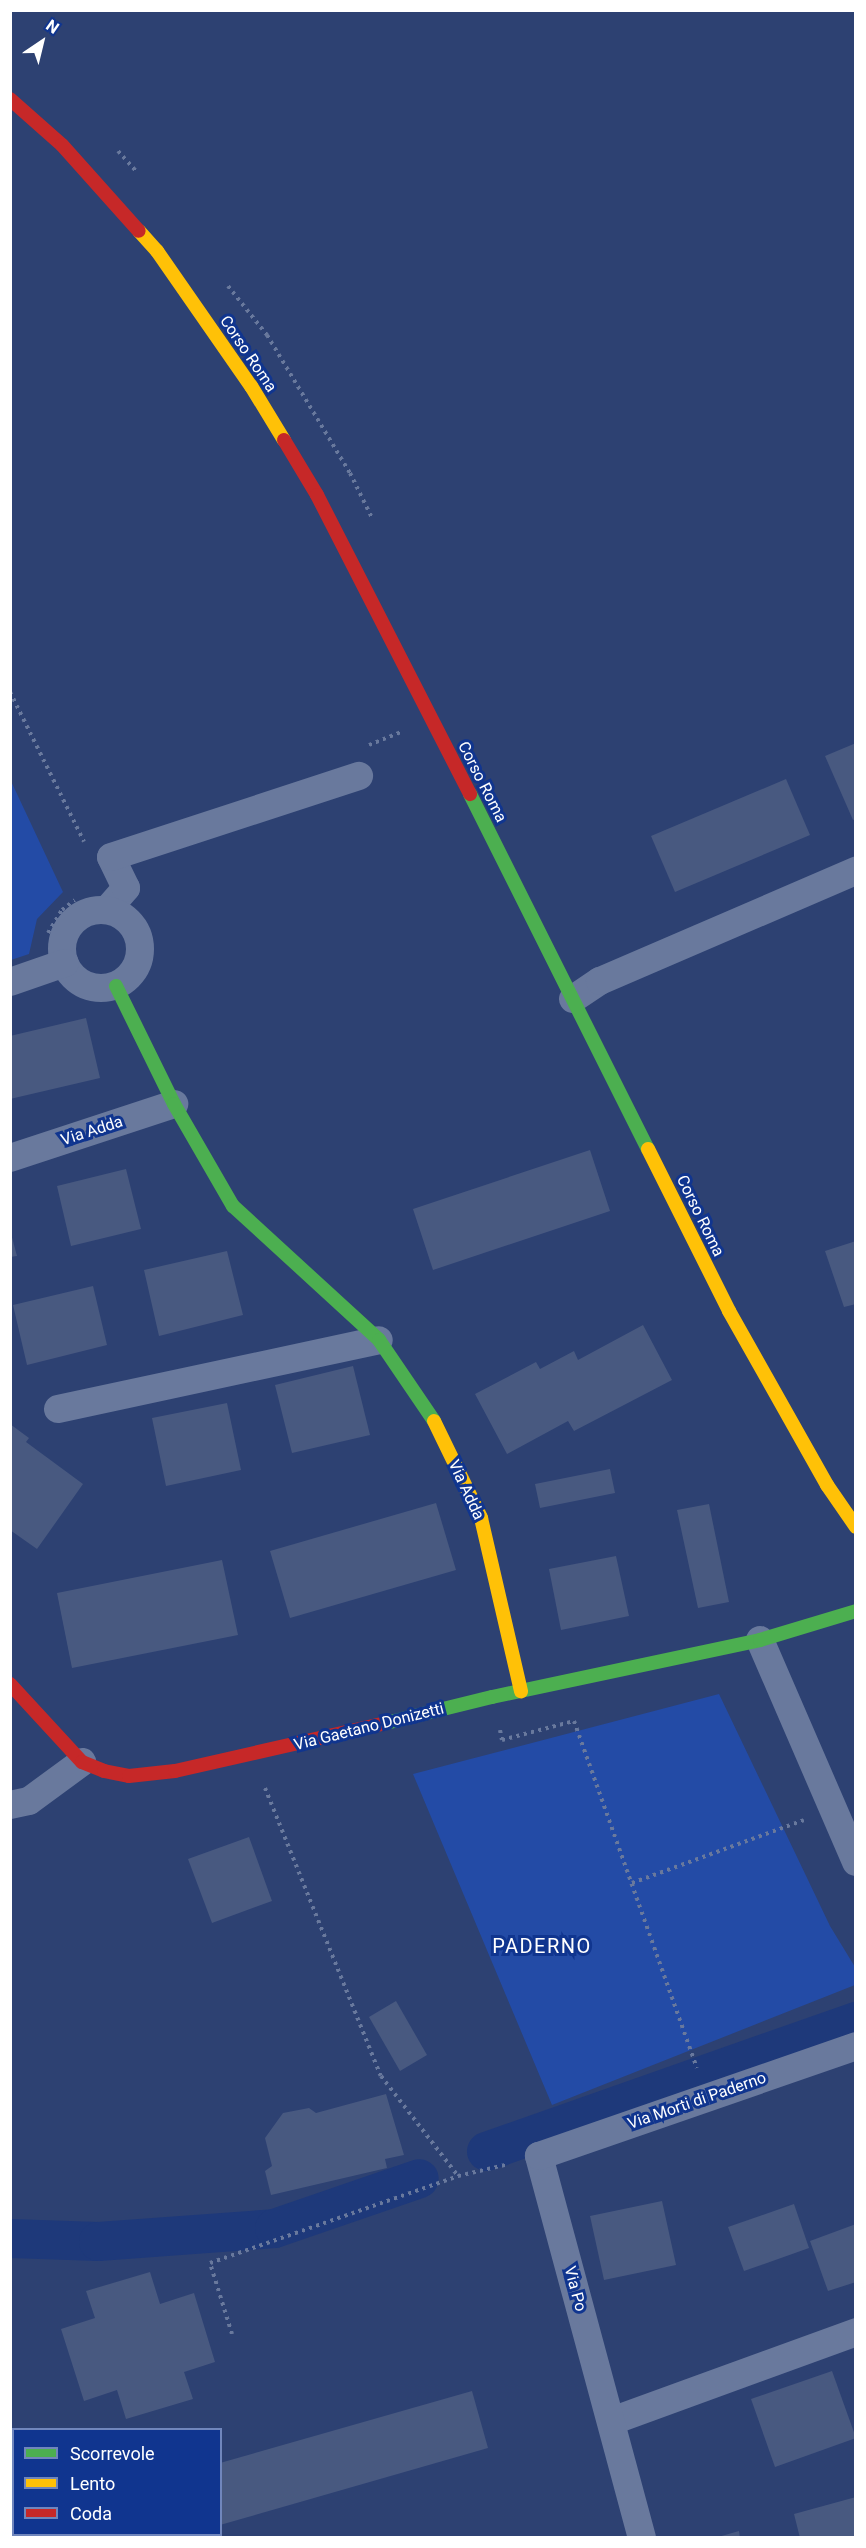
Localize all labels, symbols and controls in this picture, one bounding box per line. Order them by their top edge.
north arrow [12,12,72,72]
text: N [43,16,63,38]
street label: Corso Roma [215,312,281,396]
street label: Corso Roma [453,738,511,826]
street label: Via Adda [59,1112,125,1150]
street label: Corso Roma [672,1172,728,1260]
street label: Via Adda [444,1457,488,1523]
street label: Via Gaetano Donizetti [292,1699,446,1755]
district label: PADERNO [492,1934,592,1958]
street label: Via Morti di Paderno [625,2068,769,2134]
street label: Via Po [560,2264,590,2314]
legend [12,2428,222,2536]
text: Scorrevole [70,2443,155,2464]
text: Lento [70,2473,115,2494]
text: Coda [70,2503,112,2524]

